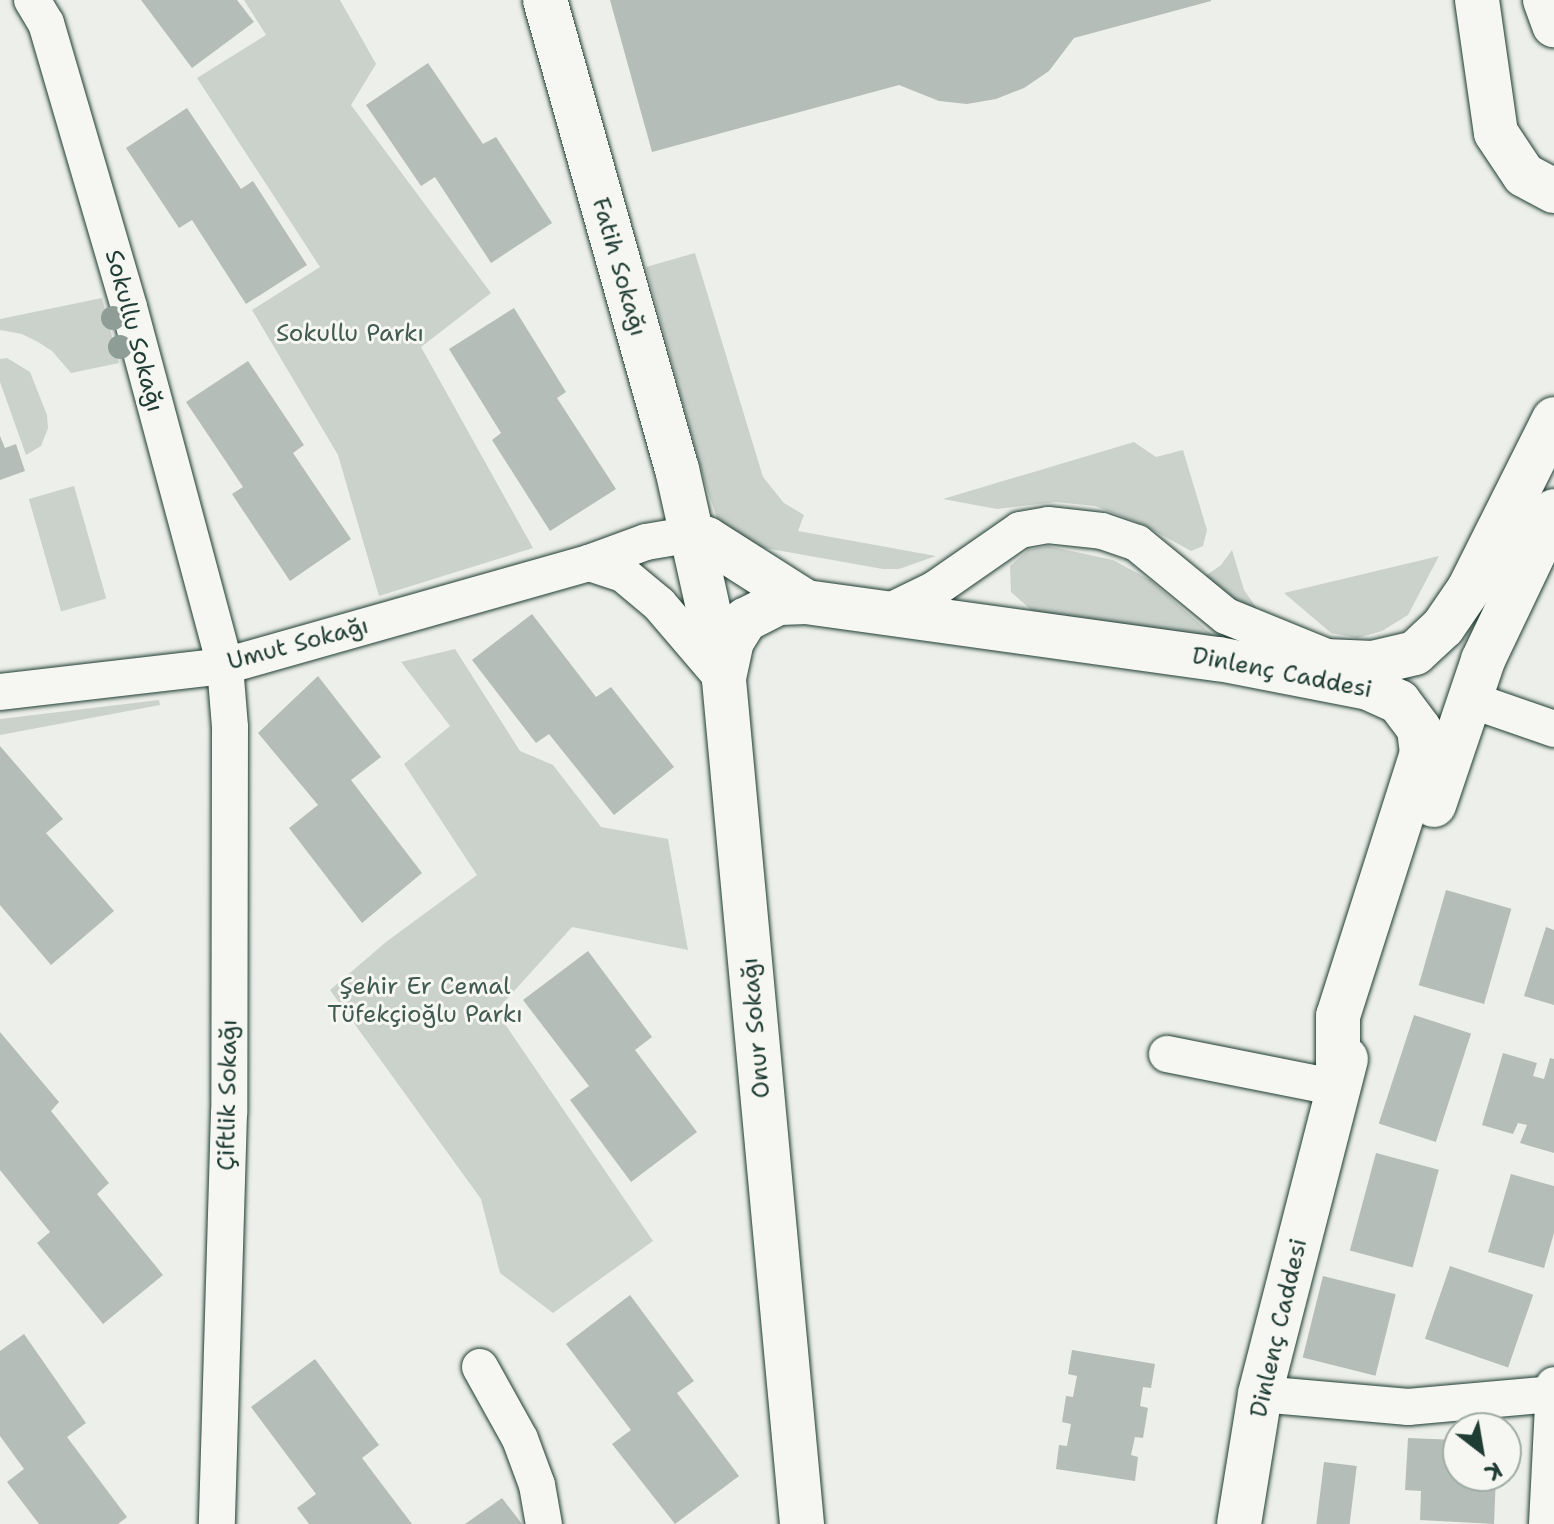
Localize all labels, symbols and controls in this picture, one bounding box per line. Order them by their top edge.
street label: Fatih Sokağı [585,194,653,340]
street label: Sokullu Sokağı [99,247,169,415]
park label: Sokullu Parkı [276,320,424,348]
street label: Umut Sokağı [224,611,372,677]
street label: Dinlenç Caddesi [1189,641,1375,705]
street label: Onur Sokağı [735,956,777,1100]
park label: Şehir Er Cemal Tüfekçioğlu Parkı [327,973,523,1029]
street label: Çiftlik Sokağı [212,1019,244,1171]
street label: Dinlenç Caddesi [1244,1236,1314,1420]
north arrow [1442,1412,1522,1492]
text: K [1480,1455,1507,1488]

